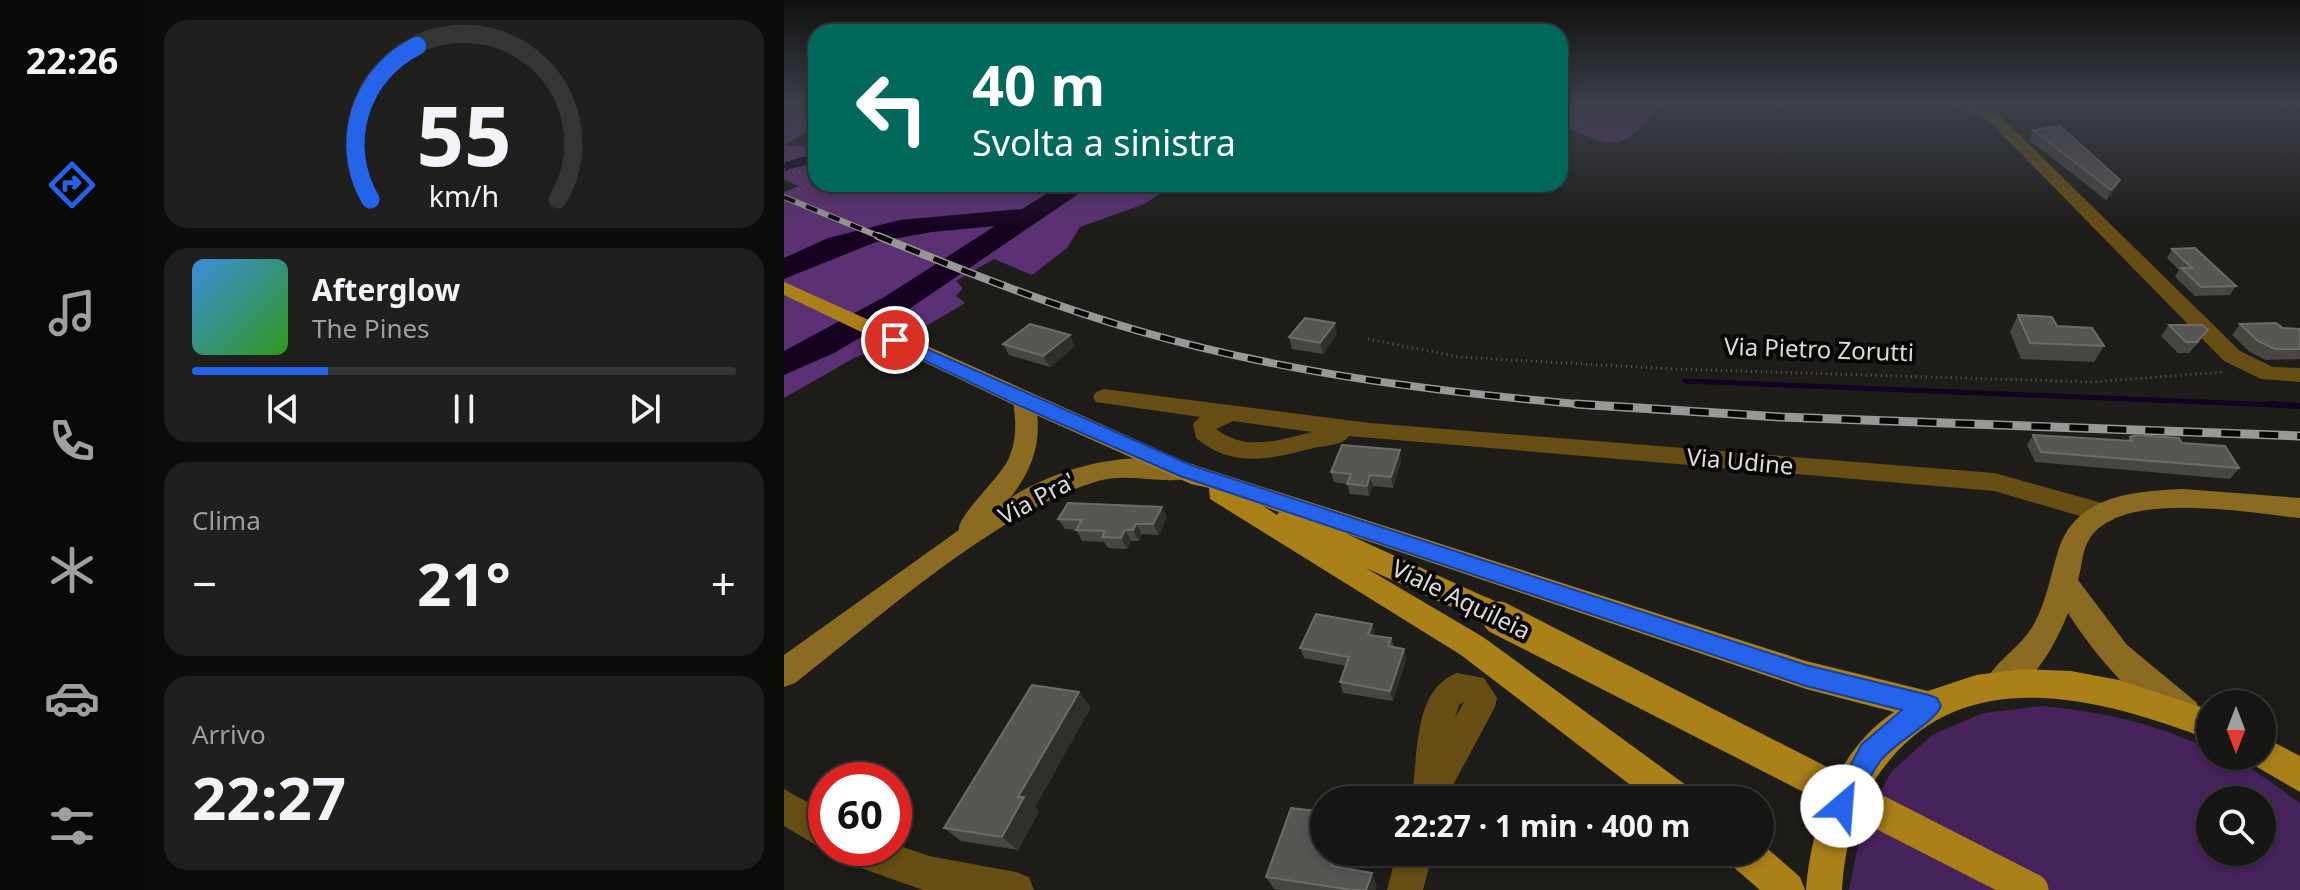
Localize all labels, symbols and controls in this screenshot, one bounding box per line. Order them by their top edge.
text: 22:26 [26,36,118,85]
text: 40 m [972,46,1105,122]
icon: left [840,56,944,160]
text: 55 [416,77,512,190]
text: Svolta a sinistra [972,118,1236,167]
icon: directions [44,157,100,213]
text: km/h [429,176,499,215]
text: Afterglow [312,269,460,310]
icon: music [44,285,100,341]
pin [861,306,929,374]
text: The Pines [312,310,430,346]
icon: arrive [873,318,917,362]
street label: Via Pietro Zorutti [1724,329,1915,368]
icon: previous [261,387,305,431]
icon: pause [442,387,486,431]
icon: next [623,387,667,431]
icon: phone [44,413,100,469]
street label: Via Udine [1685,439,1795,482]
street label: Via Pra' [992,464,1081,532]
text: Clima [192,502,261,538]
icon: climate [44,542,100,598]
text: 21° [417,542,511,624]
street label: Viale Aquileia [1387,551,1537,646]
text: − [192,553,217,613]
text: + [711,553,736,613]
icon: car [44,670,100,726]
north arrow [2196,690,2276,770]
map controls [2196,690,2276,866]
text: Arrivo [192,716,266,752]
text: 22:27 [192,756,346,838]
speed limit sign: 60 [808,762,912,866]
position arrow [1800,764,1884,848]
button: search [2196,786,2276,866]
icon: filters [44,798,100,854]
text: 22:27 · 1 min · 400 m [1394,805,1690,846]

